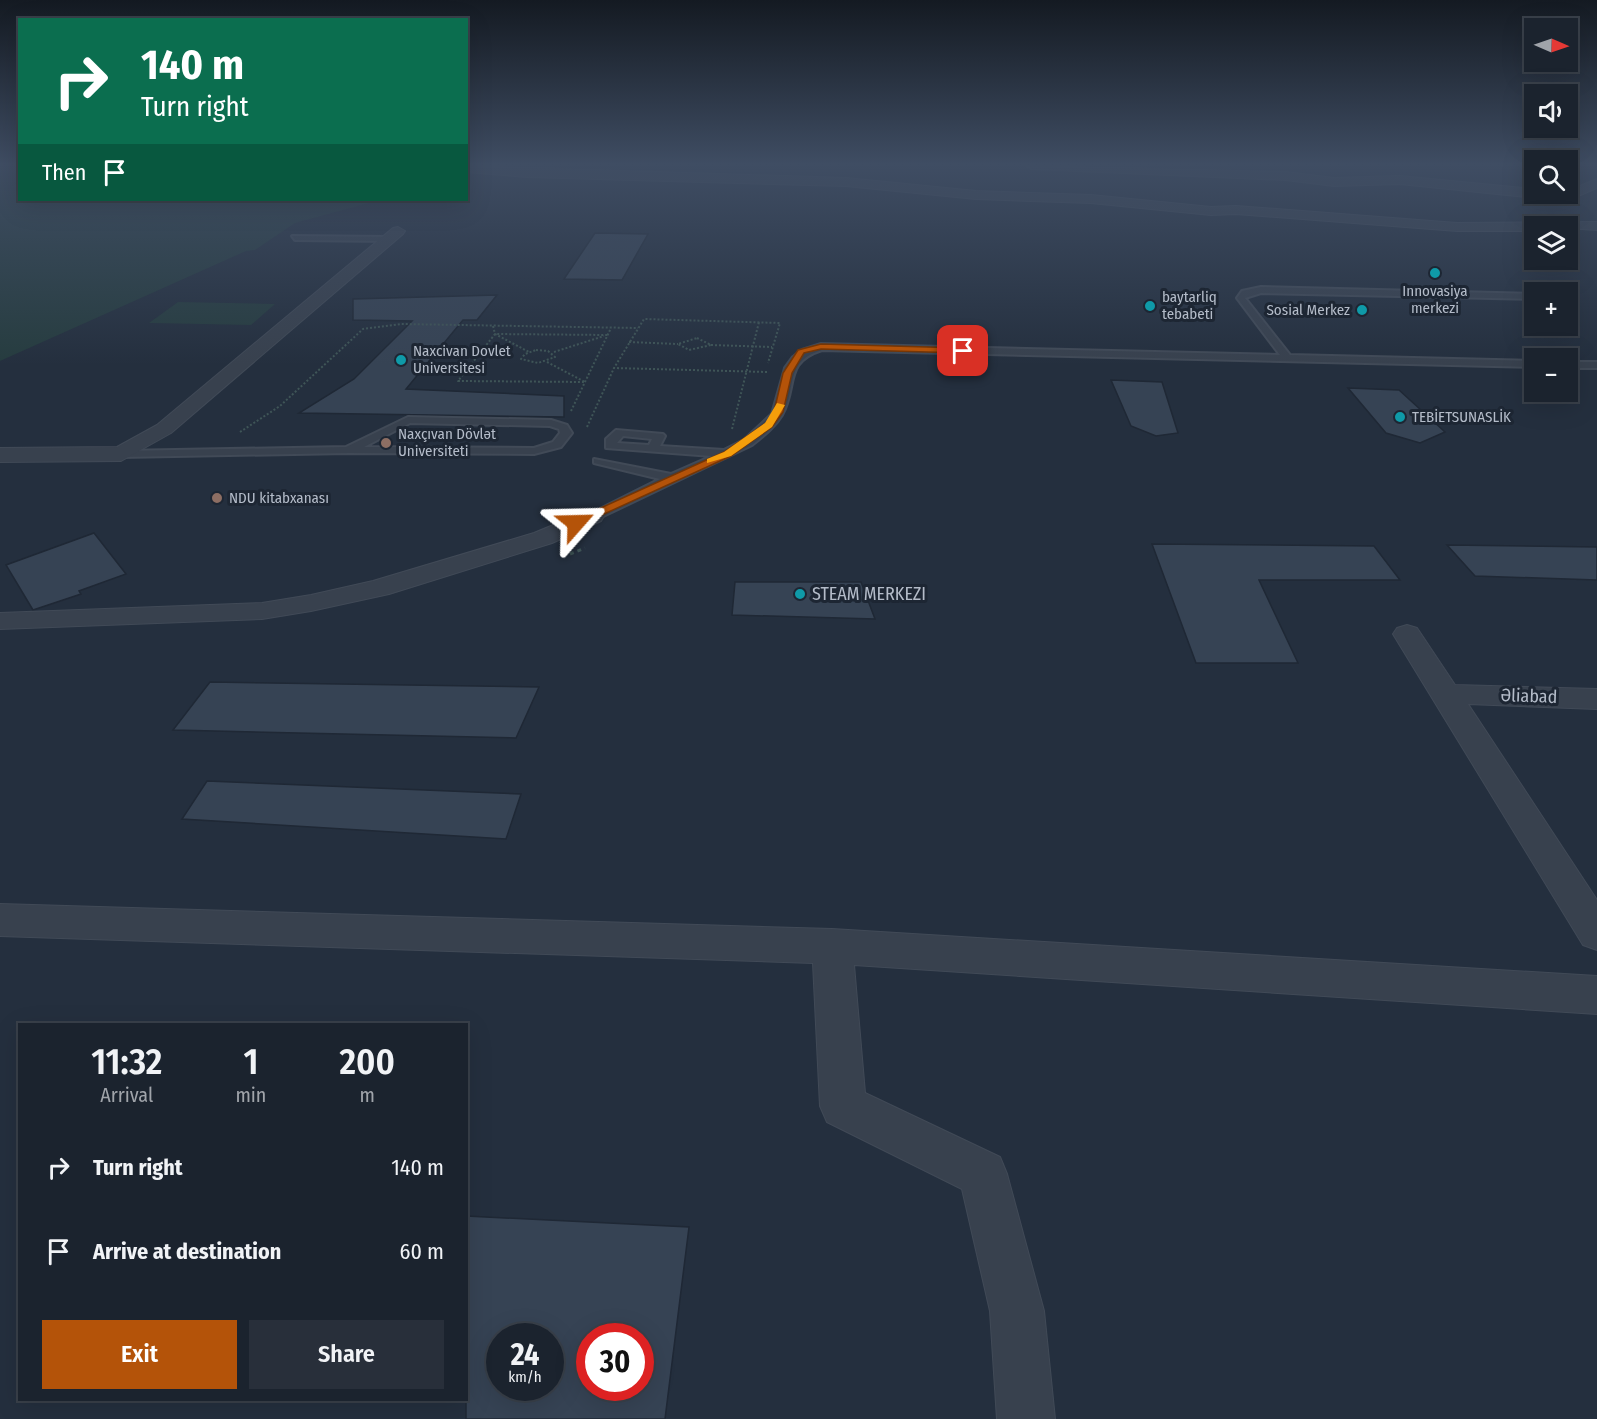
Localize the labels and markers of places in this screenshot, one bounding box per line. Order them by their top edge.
marker: Innovasiya merkezi [1428,266,1442,280]
place label: Innovasiya merkezi [1402,282,1468,317]
place label: baytarliq tebabeti [1162,288,1217,323]
marker: baytarliq tebabeti [1143,299,1157,313]
place label: Sosial Merkez [1266,301,1350,319]
marker: Sosial Merkez [1355,303,1369,317]
pin [937,325,988,376]
place label: Naxcivan Dovlet Universitesi [413,342,511,377]
marker: Naxcivan Dovlet Universitesi [394,353,408,367]
place label: TEBİETSUNASLİK [1412,408,1511,426]
marker: TEBİETSUNASLİK [1393,410,1407,424]
place label: Naxçıvan Dövlət Universiteti [398,425,496,460]
marker: Naxçıvan Dövlət Universiteti [379,436,393,450]
place label: NDU kitabxanası [229,489,329,507]
marker: NDU kitabxanası [210,491,224,505]
place label: STEAM MERKEZI [812,583,926,605]
marker: STEAM MERKEZI [793,587,807,601]

